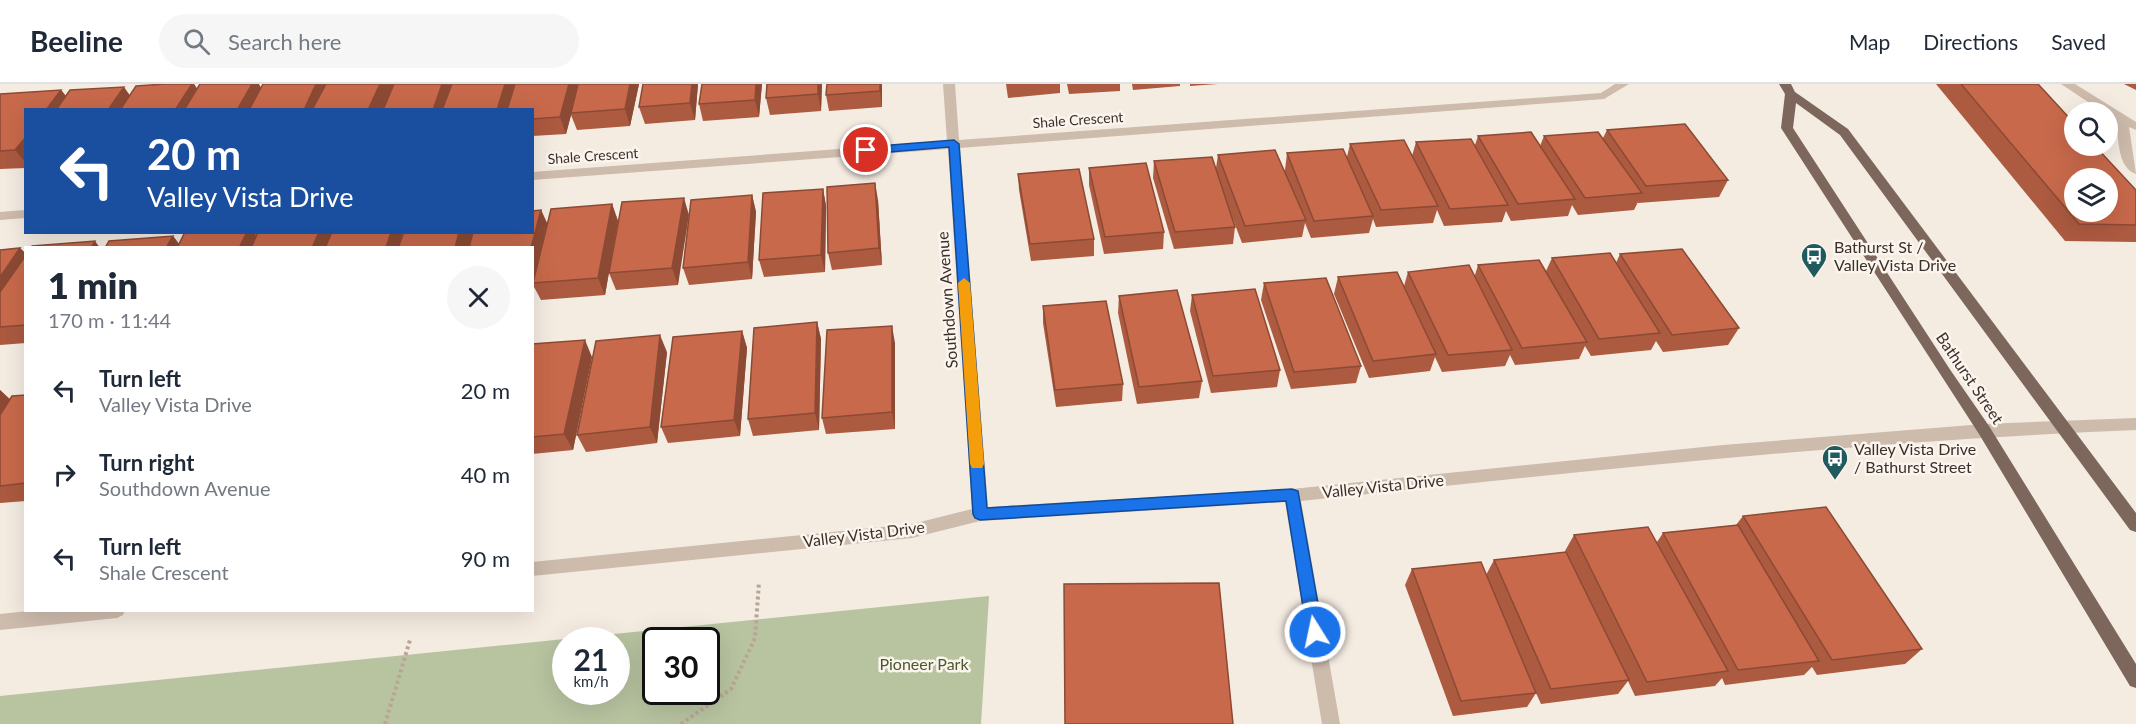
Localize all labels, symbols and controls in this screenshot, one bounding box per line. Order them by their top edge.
search box [159,14,579,68]
text: Beeline [30,24,123,58]
icon: search [180,25,213,58]
text: Search here [228,28,341,55]
text: Map [1849,29,1890,54]
text: Directions [1923,29,2018,54]
text: Saved [2051,29,2106,54]
map controls [2064,102,2118,222]
button: search [2064,102,2118,156]
street label: Shale Crescent [1032,108,1124,131]
pin [840,124,891,175]
text: 20 m [147,129,241,179]
icon: left [48,132,126,210]
icon: arrive [849,133,882,166]
street label: Shale Crescent [547,144,639,167]
button: layers [2064,168,2118,222]
text: Valley Vista Drive [147,180,353,213]
street label: Southdown Avenue [932,231,961,369]
place label: Bathurst St / Valley Vista Drive [1834,237,1956,274]
bus stop icon: Bathurst St / Valley Vista Drive [1799,241,1829,279]
text: 1 min [48,263,138,307]
button: close [447,266,510,329]
text: 170 m · 11:44 [48,308,171,332]
street label: Bathurst Street [1933,328,2008,427]
text: Turn left [99,365,181,392]
icon: left [48,374,81,407]
text: 20 m [461,377,510,404]
text: Valley Vista Drive [99,392,252,416]
place label: Valley Vista Drive / Bathurst Street [1854,439,1976,476]
bus stop icon: Valley Vista Drive / Bathurst Street [1820,443,1850,481]
text: Turn right [99,449,194,476]
icon: right [48,458,81,491]
text: 40 m [461,461,510,488]
street label: Valley Vista Drive [1321,470,1445,501]
text: Southdown Avenue [99,476,271,500]
street label: Valley Vista Drive [802,517,926,550]
text: Turn left [99,533,181,560]
icon: left [48,542,81,575]
text: 90 m [461,545,510,572]
text: Shale Crescent [99,560,229,584]
position arrow [1283,600,1347,664]
speed limit sign: 30 [642,627,720,705]
text: 21 [574,641,608,677]
park label: Pioneer Park [879,654,969,673]
text: km/h [573,672,609,690]

